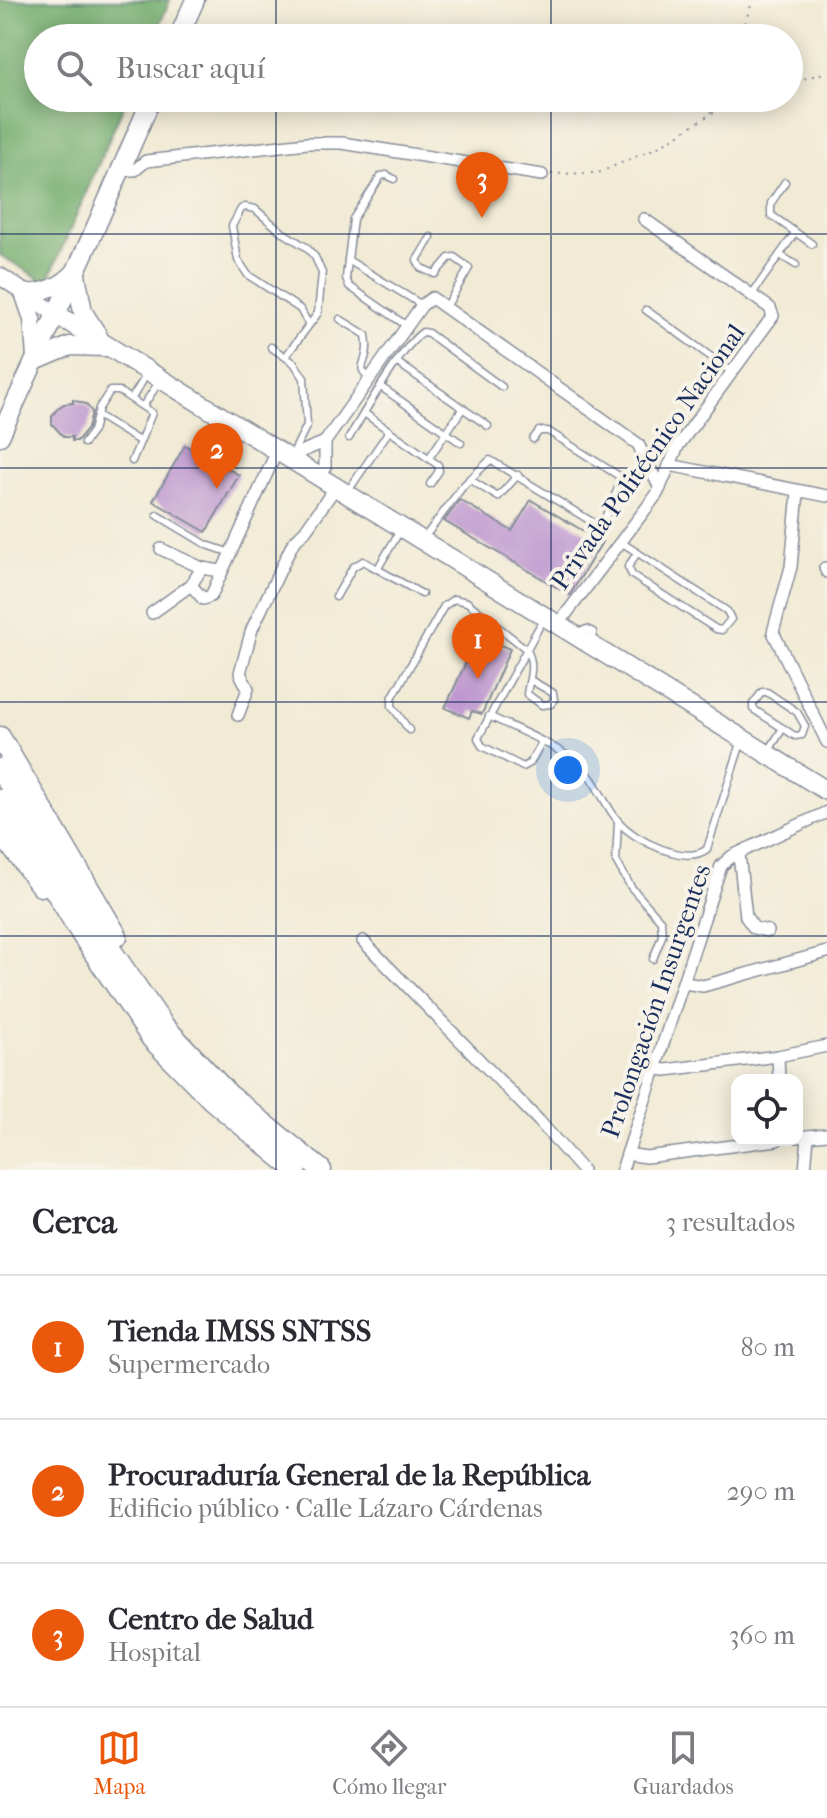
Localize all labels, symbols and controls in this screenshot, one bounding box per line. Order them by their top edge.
search box [24,24,803,112]
icon: search [52,46,96,90]
text: Buscar aquí [116,51,265,86]
pin: 3 [456,152,508,218]
street label: Privada Politécnico Nacional [544,318,752,596]
pin: 2 [191,423,243,489]
pin: 1 [452,613,504,679]
your location [548,750,588,790]
street label: Prolongación Insurgentes [595,860,717,1142]
map controls [731,1074,803,1146]
button: locate [731,1074,803,1146]
text: Cerca [32,1202,117,1242]
text: 3 resultados [665,1207,795,1238]
text: Tienda IMSS SNTSS [108,1314,371,1349]
text: 1 [53,1332,63,1363]
text: 80 m [740,1332,795,1363]
text: Supermercado [108,1349,270,1380]
text: Procuraduría General de la República [108,1458,590,1493]
text: 2 [51,1476,65,1507]
text: 290 m [726,1476,795,1507]
text: Edificio público · Calle Lázaro Cárdenas [108,1493,543,1524]
text: Centro de Salud [108,1602,313,1637]
text: 3 [53,1620,63,1651]
text: 360 m [729,1620,795,1651]
text: Hospital [108,1637,201,1668]
tab: Mapa [93,1726,146,1800]
tab: Cómo llegar [332,1726,446,1800]
tab: Guardados [633,1726,734,1800]

